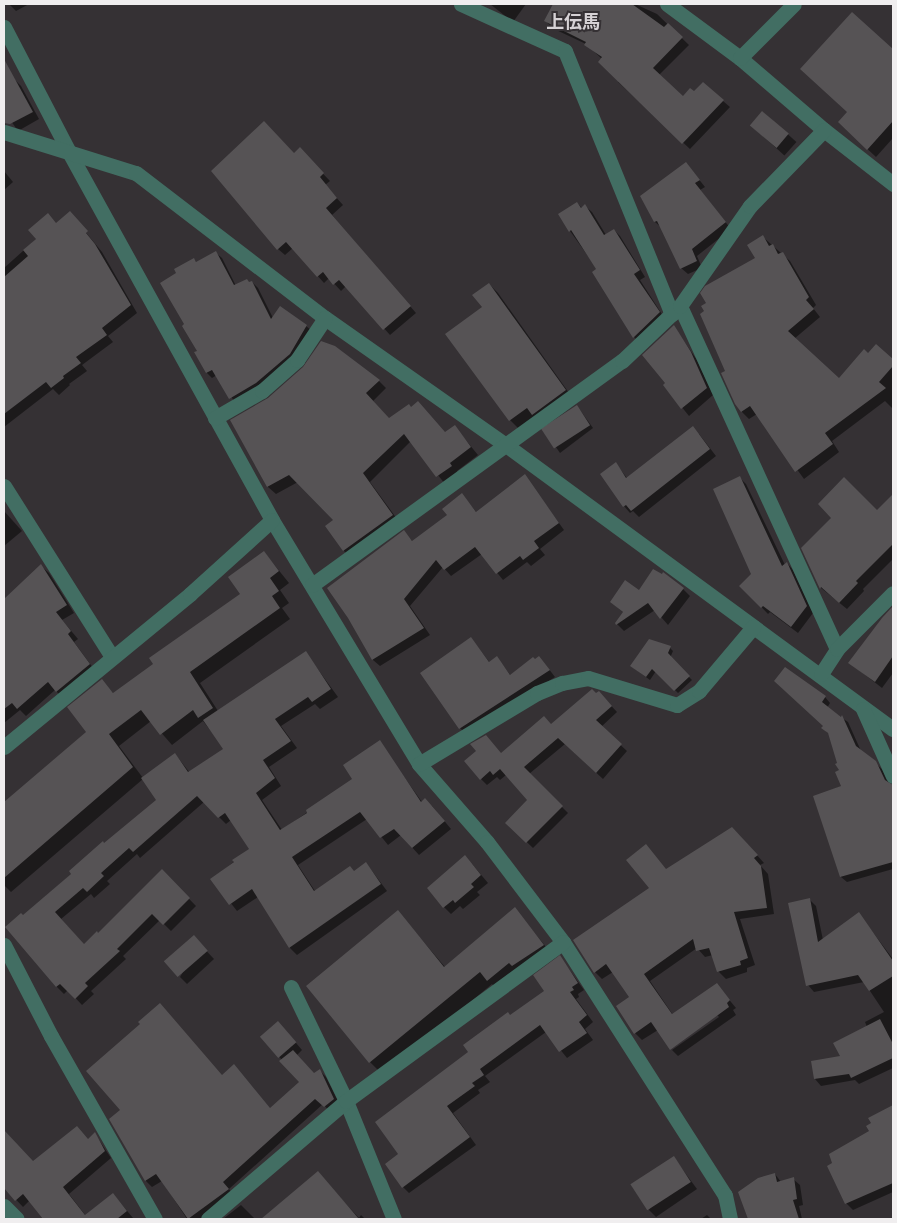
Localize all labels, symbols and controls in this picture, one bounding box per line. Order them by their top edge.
district label: 上伝馬 [546,10,600,32]

